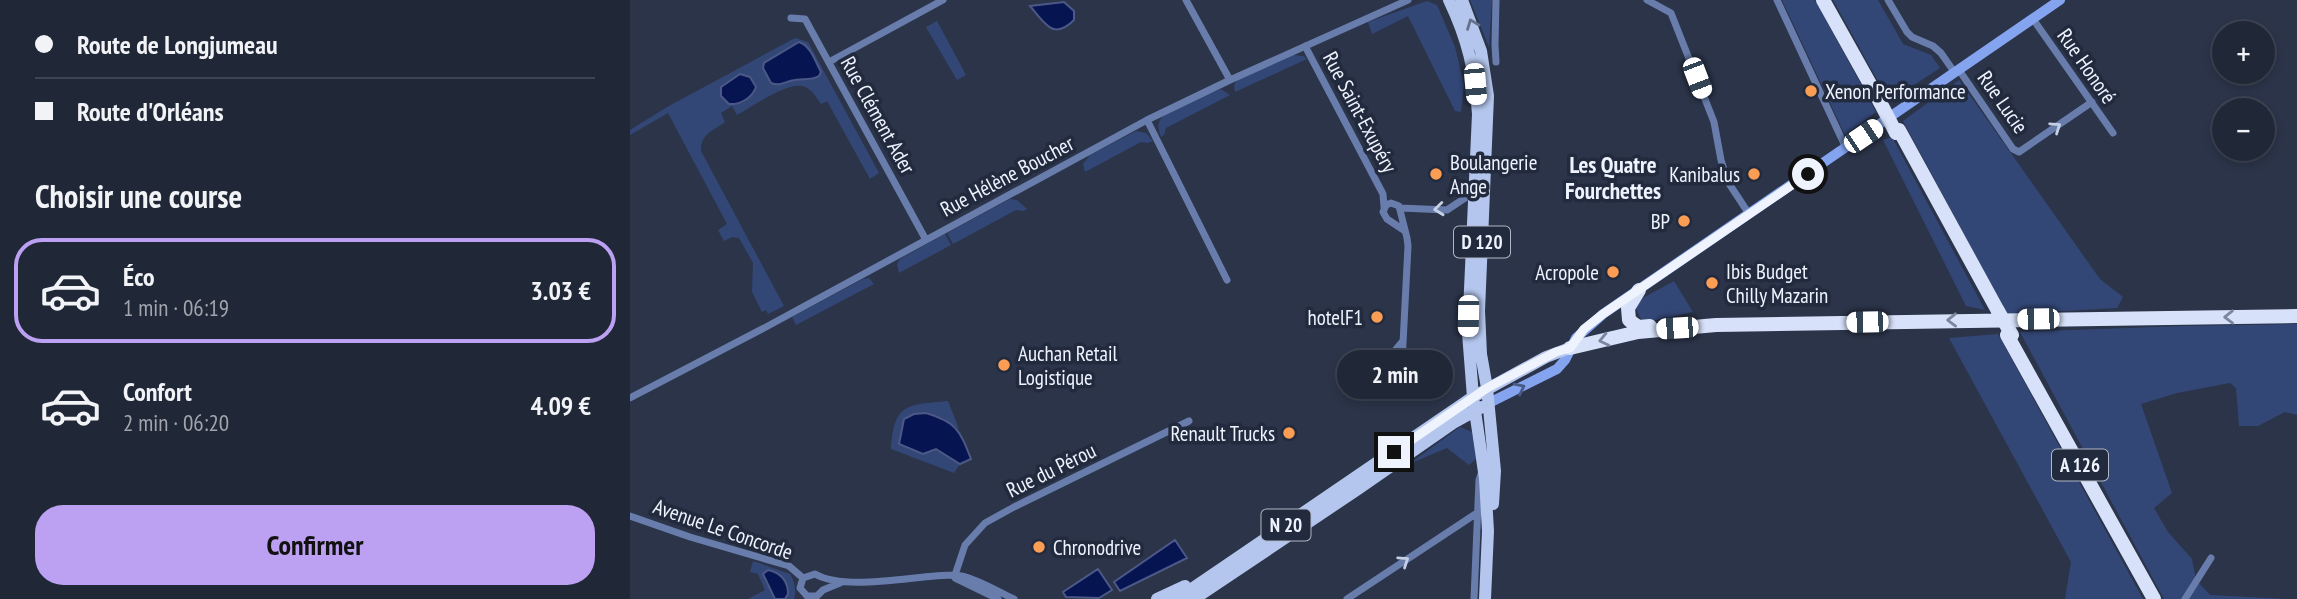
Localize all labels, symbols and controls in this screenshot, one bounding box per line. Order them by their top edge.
one-way arrow [1466,18,1480,30]
map controls [2212,21,2275,161]
button: + [2212,21,2275,84]
street label: Rue Honoré [2051,23,2123,109]
text: Route de Longjumeau [77,28,278,61]
street label: Rue Saint-Exupéry [1317,47,1403,177]
street label: Rue Clément Ader [835,52,921,179]
car [1680,55,1715,101]
car [1463,62,1488,106]
street label: Rue Lucie [1972,65,2034,139]
place label: Xenon Performance [1825,78,1966,105]
marker: Xenon Performance [1803,83,1819,99]
text: Route d'Orléans [77,95,224,128]
button: − [2212,98,2275,161]
car [1840,116,1887,156]
one-way arrow [2048,122,2061,135]
street label: Rue Hélène Boucher [936,129,1079,223]
place label: Boulangerie Ange [1450,149,1537,200]
district label: Les Quatre Fourchettes [1565,150,1661,205]
route start [1792,158,1824,190]
place label: Kanibalus [1669,161,1740,188]
marker: Boulangerie Ange [1428,166,1444,182]
marker: Kanibalus [1746,166,1762,182]
text: Choisir une course [35,175,242,217]
one-way arrow [1433,201,1444,216]
place label: BP [1651,208,1670,235]
marker: BP [1676,213,1692,229]
road number: D 120 [1454,226,1510,258]
place label: Ibis Budget Chilly Mazarin [1726,258,1828,309]
icon: car [39,259,102,322]
place label: Acropole [1535,259,1599,286]
text: Éco [123,260,155,293]
marker: Acropole [1605,264,1621,280]
text: 3.03 € [530,274,591,307]
marker: Ibis Budget Chilly Mazarin [1704,275,1720,291]
text: 1 min · 06:19 [123,293,229,322]
car [1458,295,1479,337]
place label: hotelF1 [1307,304,1363,331]
car [2017,308,2060,330]
marker: hotelF1 [1369,309,1385,325]
one-way arrow [2223,309,2234,325]
car [1846,311,1889,333]
one-way arrow [1947,313,1958,328]
car [1656,316,1699,340]
one-way arrow [1598,331,1610,346]
place label: Auchan Retail Logistique [1018,340,1117,391]
callout: 2 min [1336,350,1452,400]
marker: Auchan Retail Logistique [996,357,1012,373]
text: 2 min [1372,360,1418,389]
icon: car [39,374,102,437]
text: Confort [123,375,192,408]
one-way arrow [1512,383,1525,397]
text: 4.09 € [530,389,591,422]
text: 2 min · 06:20 [123,408,229,437]
place label: Renault Trucks [1171,420,1275,447]
marker: Renault Trucks [1281,425,1297,441]
route end [1378,436,1410,468]
street label: Rue du Pérou [1002,437,1100,503]
road number: A 126 [2052,450,2108,480]
street label: Avenue Le Concorde [650,493,796,565]
button: Confirmer [35,505,595,585]
road number: N 20 [1262,510,1310,540]
place label: Chronodrive [1053,534,1141,561]
marker: Chronodrive [1031,539,1047,555]
one-way arrow [1396,557,1409,569]

